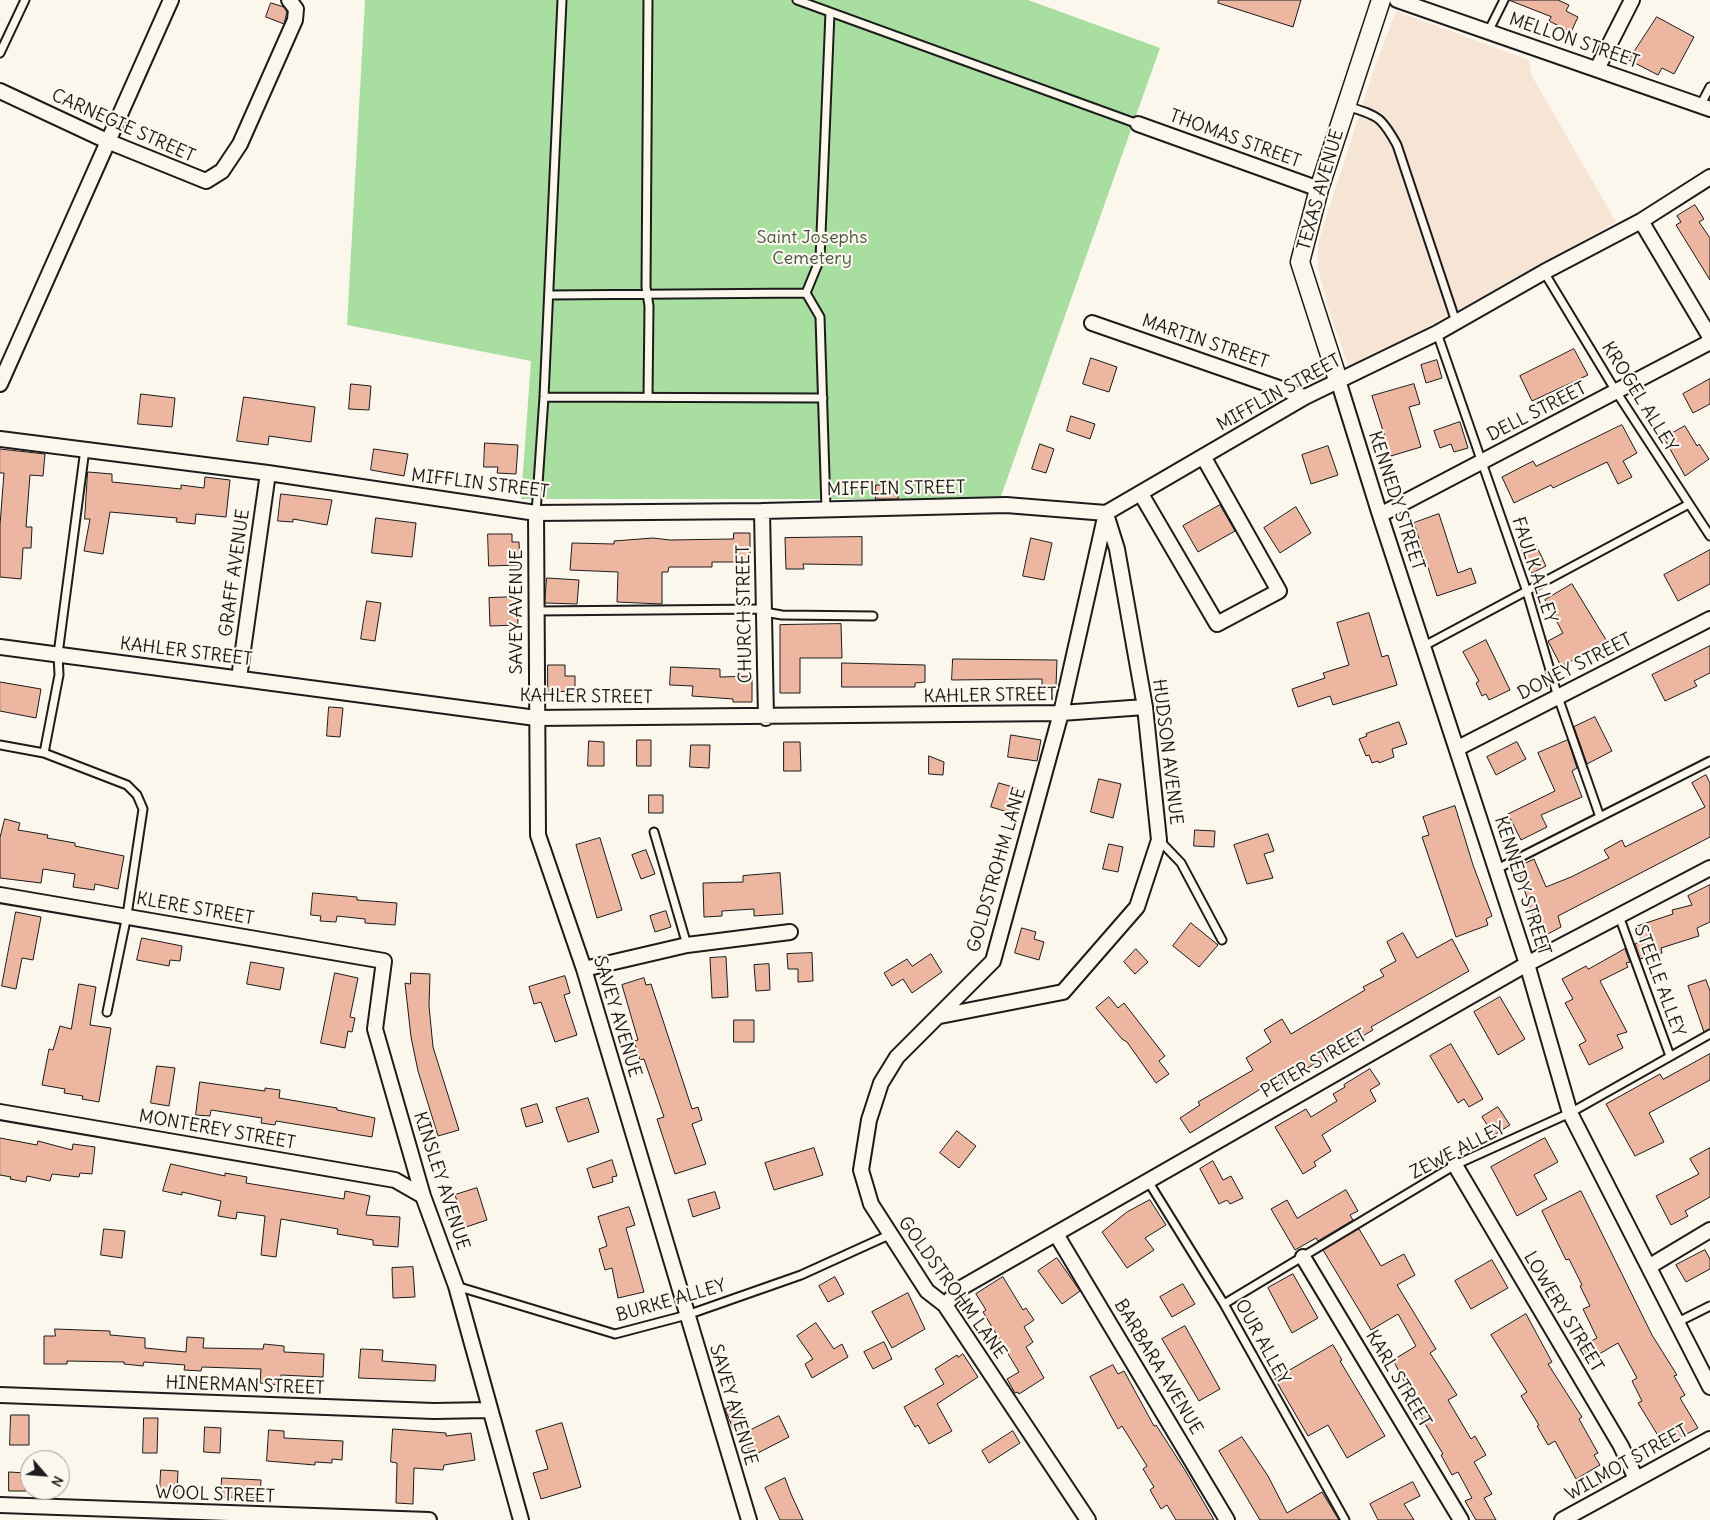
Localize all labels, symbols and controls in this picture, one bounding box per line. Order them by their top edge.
street label: MELLON STREET [1506,9,1642,73]
street label: CARNEGIE STREET [48,85,198,167]
street label: THOMAS STREET [1166,105,1304,173]
street label: TEXAS AVENUE [1293,127,1349,253]
park label: Saint Josephs Cemetery [757,227,867,270]
street label: MARTIN STREET [1139,310,1271,374]
street label: KROGEL ALLEY [1597,338,1681,456]
street label: MIFFLIN STREET [1213,350,1345,436]
street label: DELL STREET [1484,378,1590,446]
street label: KENNEDY STREET [1363,429,1429,573]
street label: MIFFLIN STREET [410,465,550,503]
street label: MIFFLIN STREET [827,477,965,501]
street label: GRAFF AVENUE [215,508,255,638]
street label: FAULK ALLEY [1507,514,1561,626]
street label: CHURCH STREET [733,545,757,683]
street label: SAVEY AVENUE [506,549,528,675]
street label: DONEY STREET [1514,629,1636,705]
street label: KAHLER STREET [119,633,253,671]
street label: HUDSON AVENUE [1147,678,1187,826]
street label: KAHLER STREET [923,684,1057,708]
street label: KAHLER STREET [519,685,653,709]
street label: GOLDSTROHM LANE [963,785,1031,955]
street label: KENNEDY STREET [1489,814,1555,958]
street label: KLERE STREET [134,888,256,930]
street label: STEELE ALLEY [1629,922,1689,1040]
street label: SAVEY AVENUE [588,954,646,1080]
street label: PETER STREET [1257,1025,1371,1103]
street label: MONTEREY STREET [137,1106,297,1154]
street label: KINSLEY AVENUE [408,1109,474,1253]
street label: ZEWE ALLEY [1407,1118,1509,1184]
street label: GOLDSTROHM LANE [893,1213,1011,1363]
street label: LOWERY STREET [1519,1248,1607,1376]
street label: BURKE ALLEY [614,1275,728,1327]
street label: BARBARA AVENUE [1109,1296,1207,1438]
street label: OUR ALLEY [1230,1296,1294,1388]
street label: KARL STREET [1361,1326,1435,1432]
street label: SAVEY AVENUE [704,1342,762,1468]
street label: HINERMAN STREET [165,1372,325,1400]
street label: WILMOT STREET [1562,1420,1692,1506]
north arrow [20,1450,70,1500]
text: N [47,1473,68,1490]
street label: WOOL STREET [155,1482,275,1508]

